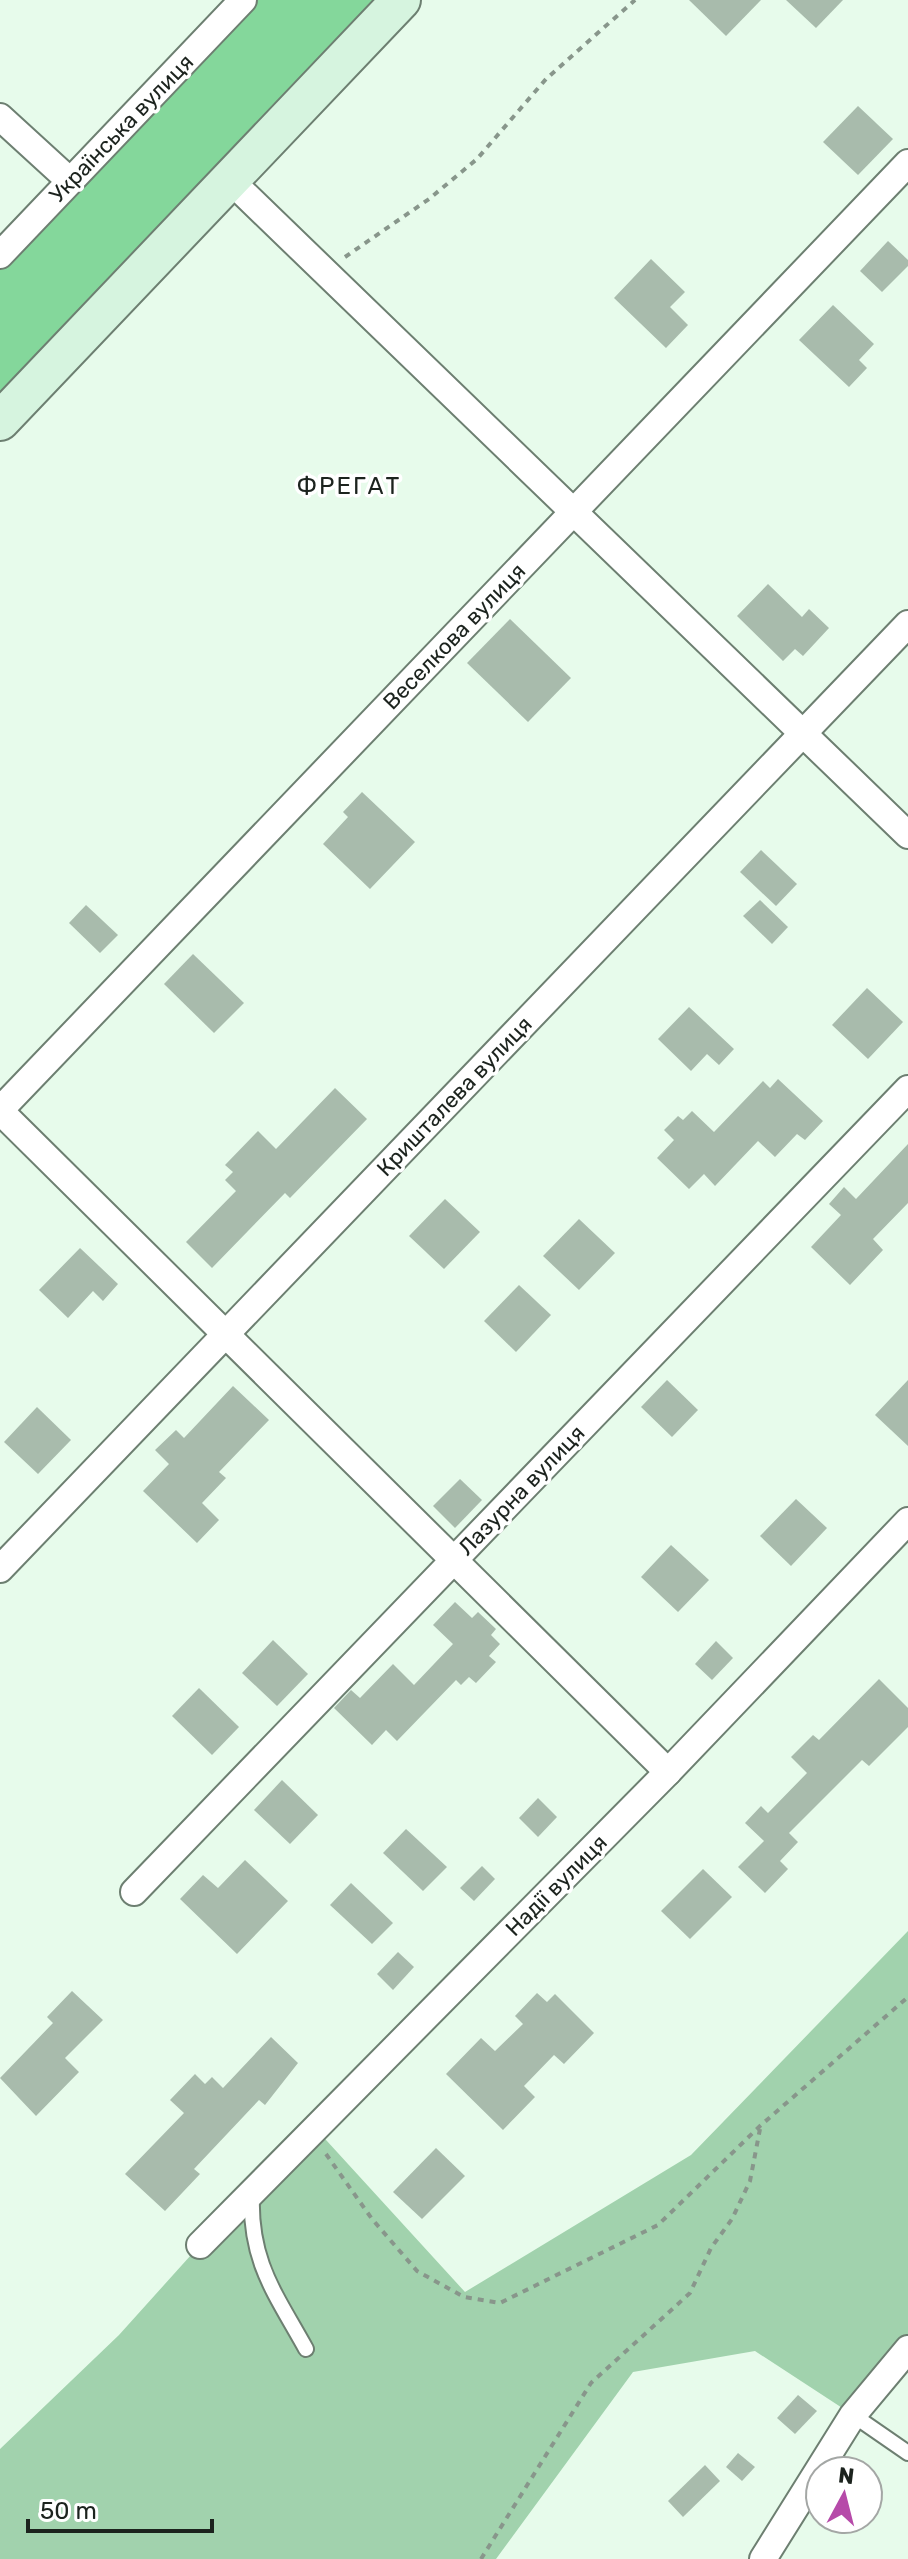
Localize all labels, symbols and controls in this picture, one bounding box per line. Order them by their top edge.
street label: Українська вулиця [44,49,199,208]
district label: ФРЕГАТ [296,472,402,500]
street label: Веселкова вулиця [377,557,531,715]
street label: Кришталева вулиця [371,1011,538,1182]
street label: Лазурна вулиця [452,1420,590,1561]
street label: Надії вулиця [500,1829,613,1942]
north arrow [804,2455,884,2535]
text: N [837,2461,856,2490]
scale bar [28,2483,212,2533]
text: 50 m [40,2497,97,2525]

